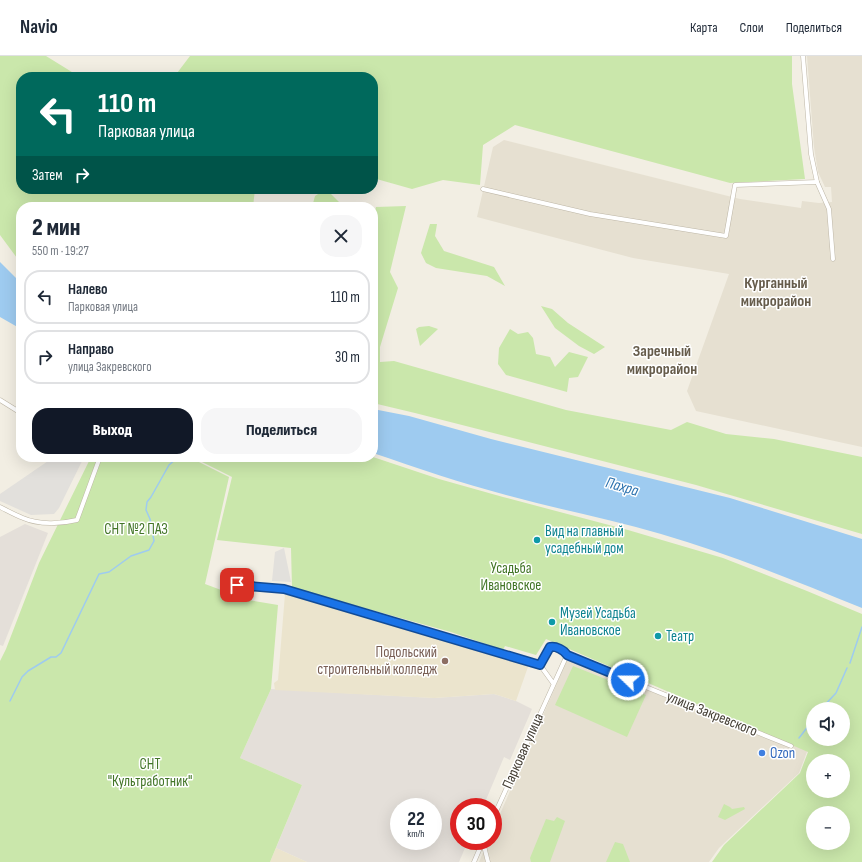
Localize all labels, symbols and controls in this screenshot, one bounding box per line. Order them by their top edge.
text: Navio [20,16,58,39]
text: Карта [690,19,718,36]
text: Слои [740,19,764,36]
text: Поделиться [786,19,842,36]
text: 110 m [98,87,156,120]
icon: left [32,88,84,140]
text: Парковая улица [98,121,195,142]
icon: right [71,164,93,186]
text: Затем [32,166,63,185]
text: 2 мин [32,213,81,242]
button: close [320,215,362,257]
text: 550 m · 19:27 [32,243,89,259]
district label: Курганный микрорайон [741,274,811,311]
text: Налево [68,280,108,299]
icon: left [34,286,56,308]
text: 110 m [331,288,360,307]
text: Парковая улица [68,299,138,315]
text: Направо [68,340,114,359]
district label: Заречный микрорайон [627,342,697,379]
icon: right [34,346,56,368]
text: 30 m [335,348,360,367]
text: улица Закревского [68,359,152,375]
button: Выход [32,408,193,454]
button: Поделиться [201,408,362,454]
water label: Пахра [603,473,641,501]
park label: СНТ №2 ПАЗ [104,520,168,539]
place label: Вид на главный усадебный дом [545,522,624,558]
marker: Вид на главный усадебный дом [532,535,542,545]
park label: Усадьба Ивановское [481,559,541,595]
pin [220,568,254,602]
icon: arrive [226,574,248,596]
place label: Музей Усадьба Ивановское [560,604,636,640]
marker: Музей Усадьба Ивановское [547,617,557,627]
place label: Театр [666,627,694,646]
marker: Театр [653,631,663,641]
place label: Подольский строительный колледж [317,643,437,679]
marker: Подольский строительный колледж [440,656,450,666]
position arrow [607,659,649,701]
street label: улица Закревского [664,687,760,741]
map controls [806,702,850,850]
button: sound [806,702,850,746]
street label: Парковая улица [498,710,548,792]
place label: Ozon [770,744,795,763]
marker: Ozon [757,748,767,758]
button: + [806,754,850,798]
park label: СНТ "Культработник" [108,755,192,791]
speed limit sign: 30 [450,798,502,850]
button: − [806,806,850,850]
text: 22 [407,807,425,831]
text: km/h [407,828,425,840]

